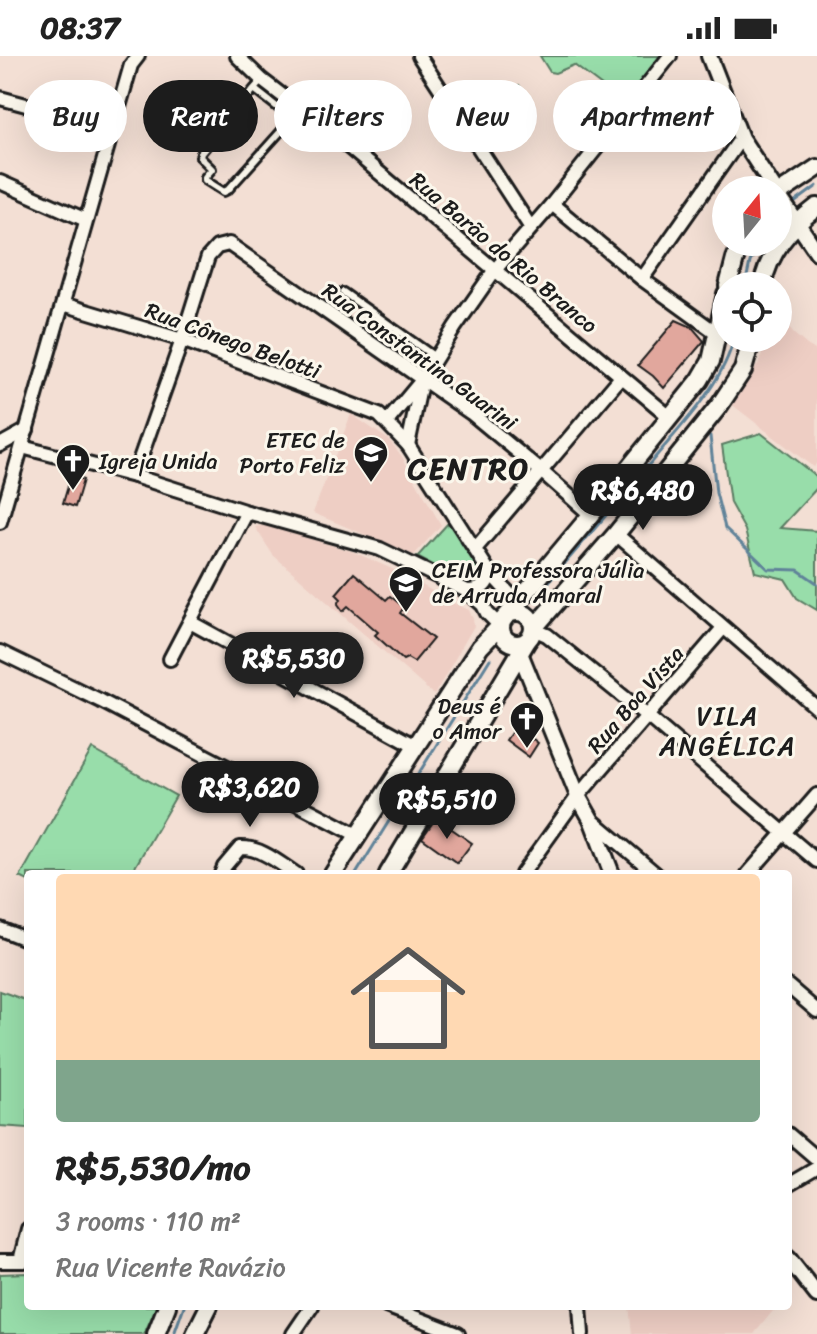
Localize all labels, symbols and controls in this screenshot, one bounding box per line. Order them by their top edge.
text: 08:37 [40,1,120,55]
chip: Buy [24,80,127,152]
chip: Rent [143,80,258,152]
chip: Filters [274,80,412,152]
chip: New [428,80,537,152]
chip: Apartment [553,80,741,152]
street label: Rua Barão do Rio Branco [400,161,607,343]
north arrow [712,176,792,256]
map controls [712,176,792,352]
street label: Rua Constantino Guarini [314,272,527,442]
button: locate [712,272,792,352]
street label: Rua Cônego Belotti [140,291,327,391]
place label: ETEC de Porto Feliz [240,421,346,485]
school or university icon: ETEC de Porto Feliz [352,434,390,484]
church icon: Igreja Unida [54,442,92,492]
place label: Igreja Unida [98,442,217,481]
district label: CENTRO [407,442,530,496]
pin: R$6,480 [569,464,717,532]
text: R$6,480 [591,467,695,513]
place label: CEIM Professora Júlia de Arruda Amaral [432,551,644,615]
school or university icon: CEIM Professora Júlia de Arruda Amaral [387,564,425,614]
pin: R$5,530 [220,632,368,700]
text: R$5,530 [243,635,345,681]
street label: Rua Boa Vista [577,636,694,763]
place label: Deus é o Amor [433,687,503,751]
district label: VILA ANGÉLICA [658,693,797,769]
church icon: Deus é o Amor [508,700,546,750]
pin: R$3,620 [176,761,324,829]
text: R$3,620 [200,764,300,810]
pin: R$5,510 [373,773,521,841]
text: R$5,510 [397,776,497,822]
icon: home [336,926,480,1070]
text: R$5,530/mo [56,1138,251,1198]
text: 3 rooms · 110 m² [56,1198,241,1244]
text: Rua Vicente Ravázio [56,1244,286,1290]

